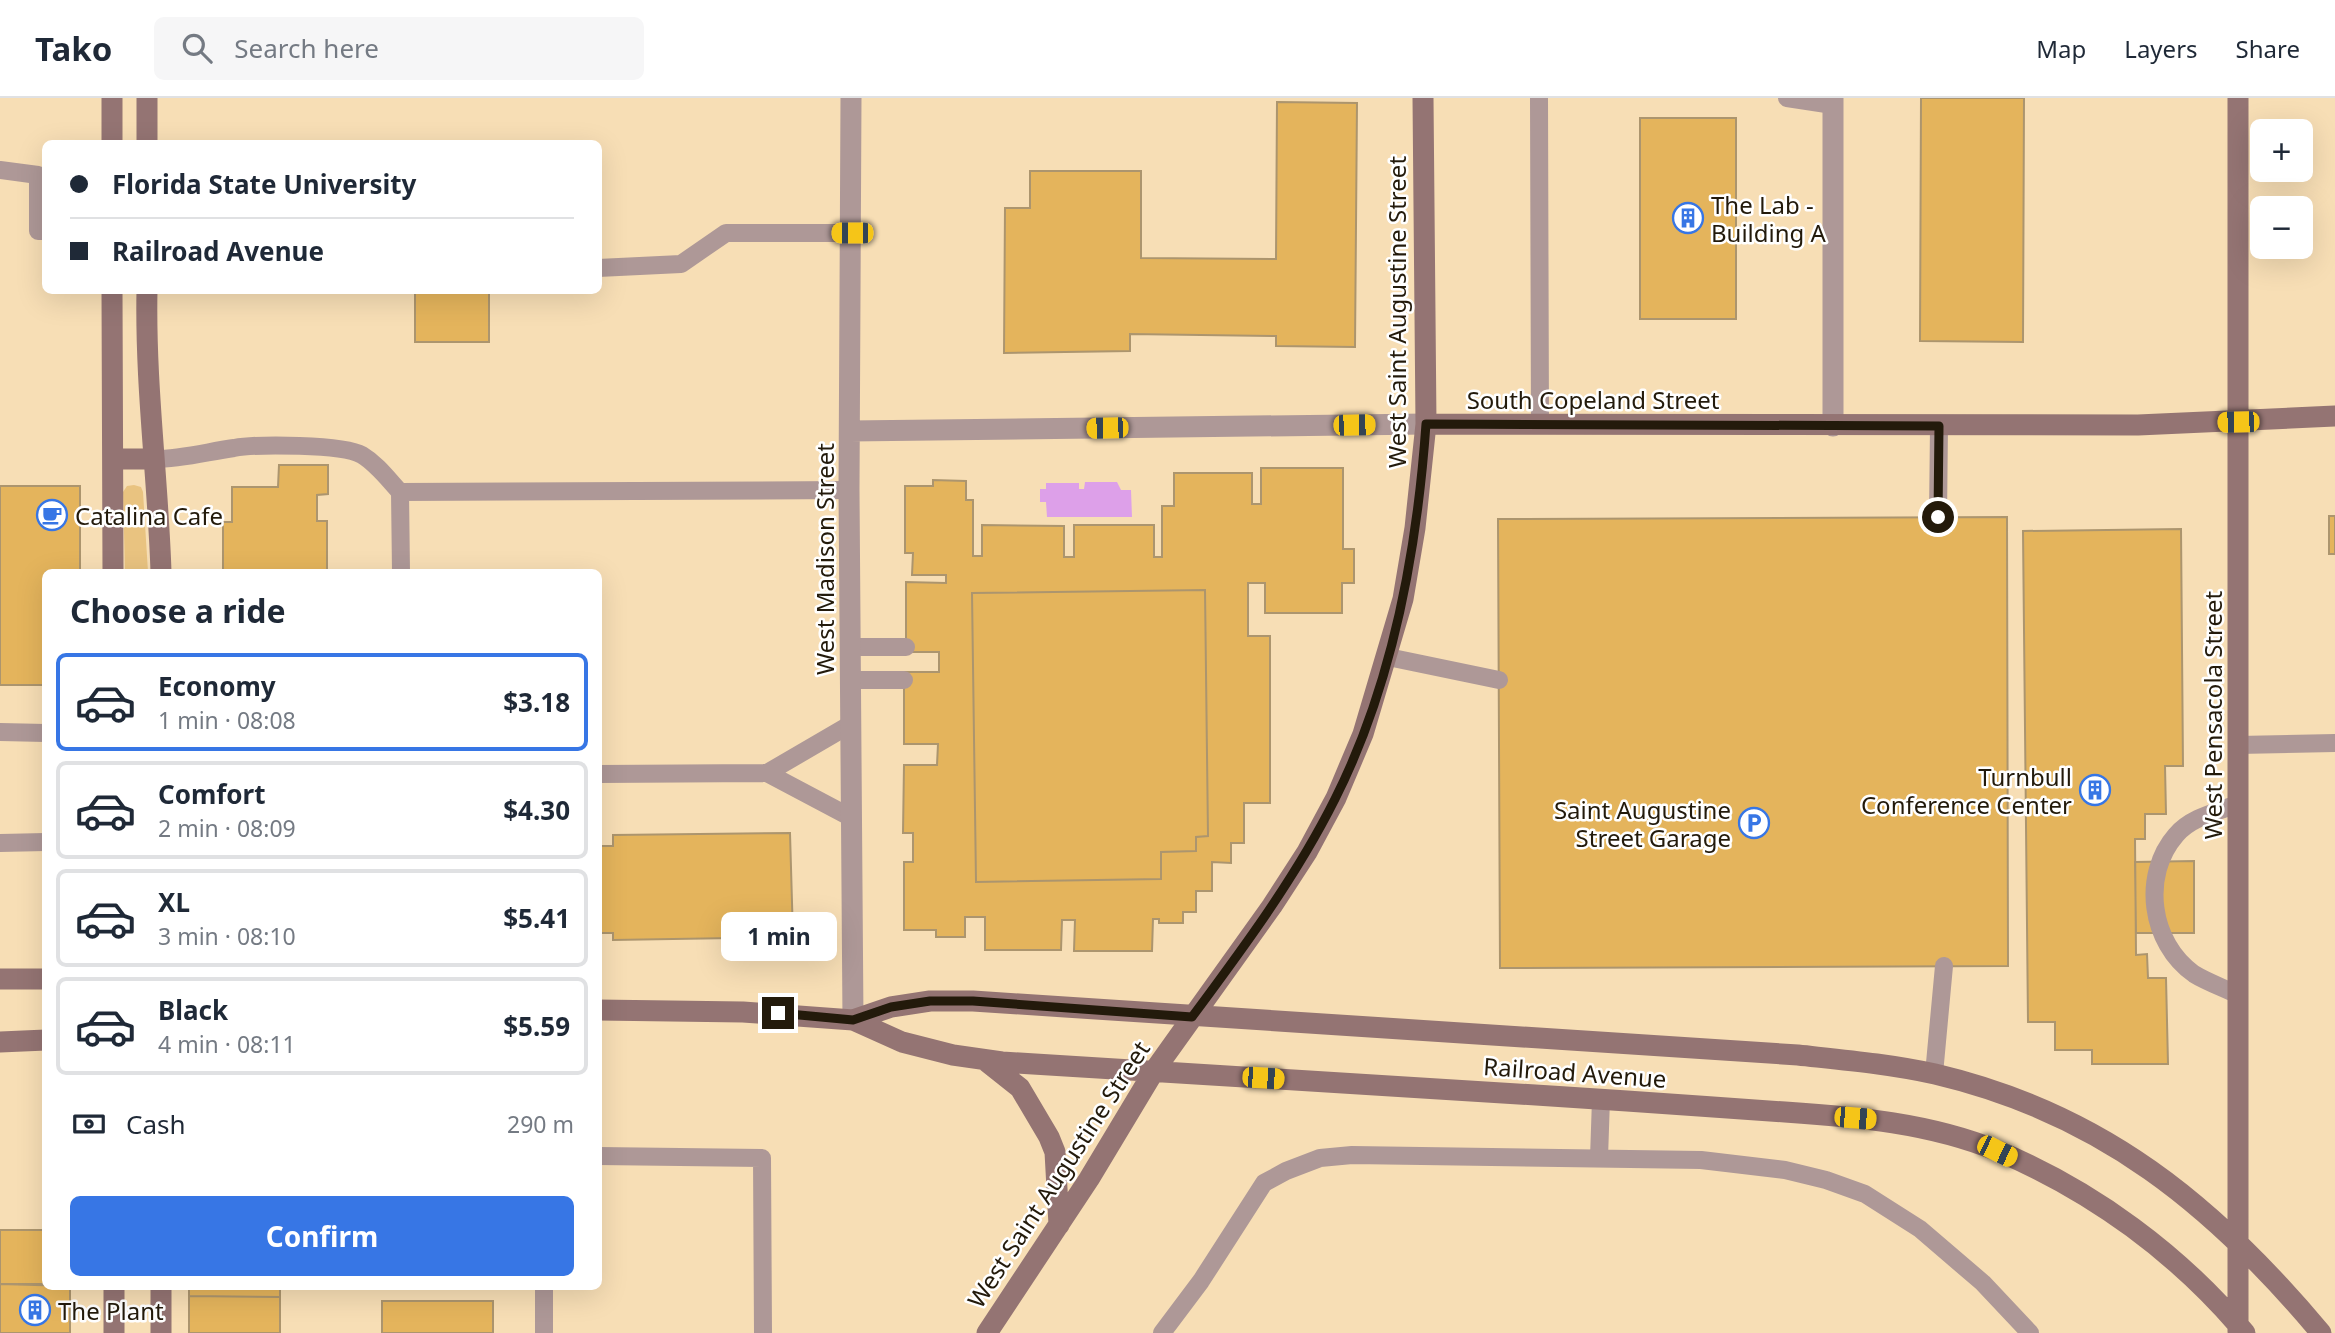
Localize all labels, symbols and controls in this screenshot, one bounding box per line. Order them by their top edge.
search box [154,17,644,80]
text: Tako [35,26,112,71]
icon: search [178,29,216,67]
text: Search here [234,30,379,66]
text: Map [2036,32,2086,65]
text: Layers [2124,32,2198,65]
text: Share [2236,32,2300,65]
map controls [2250,119,2313,259]
button: + [2250,119,2313,182]
street label: West Saint Augustine Street [1380,156,1413,468]
text: Florida State University [112,166,416,202]
place label: The Lab - Building A [1711,188,1827,249]
button: − [2250,196,2313,259]
building icon: The Lab - Building A [1671,201,1705,235]
car [832,223,874,244]
text: Railroad Avenue [112,233,324,269]
street label: South Copeland Street [1467,383,1720,416]
car [2217,411,2260,433]
car [1333,414,1376,436]
car [1086,417,1129,439]
street label: West Madison Street [808,443,841,675]
cafe icon: Catalina Cafe [35,498,69,532]
place label: Catalina Cafe [75,499,223,532]
route start [1922,501,1954,533]
text: Choose a ride [70,589,286,632]
street label: West Pensacola Street [2196,590,2229,839]
text: Economy [158,668,276,704]
icon: car [74,671,137,734]
text: $3.18 [503,684,570,720]
text: 1 min · 08:08 [158,704,296,736]
place label: Turnbull Conference Center [1861,760,2072,821]
building icon: Turnbull Conference Center [2078,773,2112,807]
text: Comfort [158,776,266,812]
icon: car [74,779,137,842]
text: $4.30 [503,792,570,828]
place label: Saint Augustine Street Garage [1554,793,1731,854]
parking icon: Saint Augustine Street Garage [1737,806,1771,840]
text: 2 min · 08:09 [158,812,296,844]
text: XL [158,884,190,920]
icon: car [74,887,137,950]
text: $5.41 [503,900,570,936]
callout: 1 min [720,912,836,960]
text: 3 min · 08:10 [158,920,296,952]
text: 1 min [747,920,811,952]
text: Black [158,992,228,1028]
icon: car [74,995,137,1058]
route end [762,997,794,1029]
text: $5.59 [503,1008,570,1044]
text: 4 min · 08:11 [158,1028,296,1060]
street label: West Saint Augustine Street [959,1034,1157,1314]
street label: Railroad Avenue [1482,1049,1668,1095]
car [1242,1066,1285,1090]
icon: cash [70,1105,108,1143]
text: Cash [126,1106,186,1142]
car [1834,1106,1877,1130]
text: 290 m [507,1108,574,1140]
car [1974,1132,2021,1170]
button: Confirm [70,1196,574,1276]
building icon: The Plant [18,1293,52,1327]
place label: The Plant [58,1294,164,1327]

